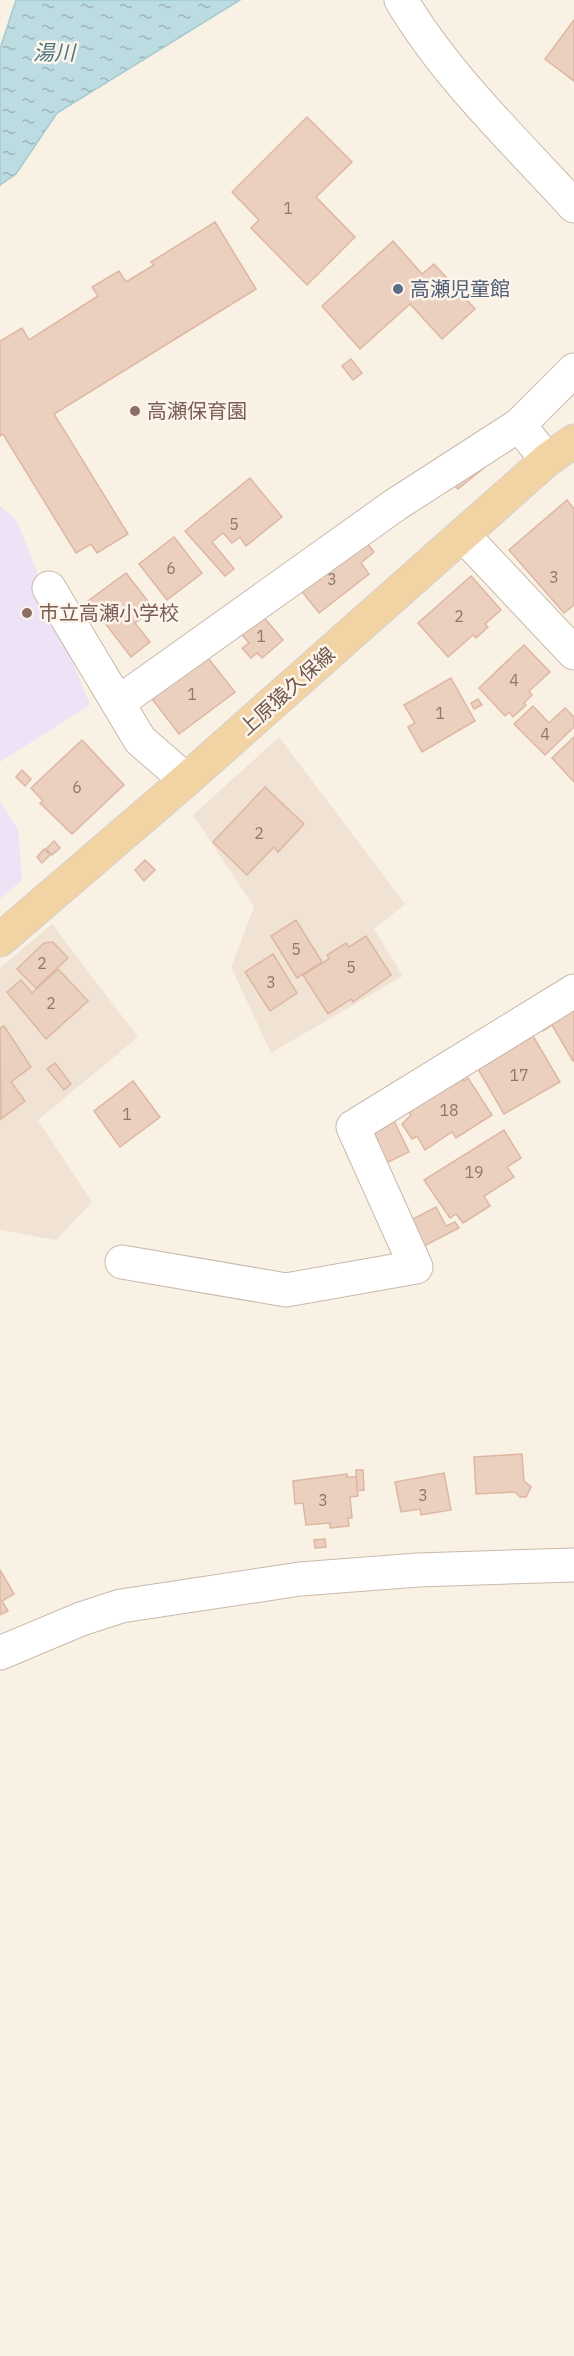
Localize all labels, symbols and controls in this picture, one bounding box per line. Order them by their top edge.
water label: 湯川 [33,38,77,66]
house number: 1 [283,198,293,218]
place label: 高瀬児童館 [410,275,510,302]
marker: 高瀬児童館 [391,282,405,296]
place label: 高瀬保育園 [147,397,247,424]
marker: 高瀬保育園 [128,404,142,418]
house number: 5 [229,514,239,534]
house number: 6 [166,558,176,578]
house number: 3 [549,567,559,587]
house number: 3 [327,569,337,589]
place label: 市立高瀬小学校 [39,599,179,626]
marker: 市立高瀬小学校 [20,606,34,620]
house number: 2 [454,606,464,626]
house number: 1 [256,626,266,646]
street label: 上原猿久保線 [233,640,340,741]
house number: 4 [509,670,519,690]
house number: 1 [187,684,197,704]
house number: 1 [435,703,445,723]
house number: 4 [540,724,550,744]
house number: 6 [72,777,82,797]
house number: 2 [254,823,264,843]
house number: 5 [291,939,301,959]
house number: 2 [37,953,47,973]
house number: 5 [346,957,356,977]
house number: 3 [266,972,276,992]
house number: 2 [46,993,56,1013]
house number: 17 [509,1065,529,1085]
house number: 18 [439,1100,459,1120]
house number: 1 [122,1104,132,1124]
house number: 19 [464,1162,484,1182]
house number: 3 [418,1485,428,1505]
house number: 3 [318,1490,328,1510]

